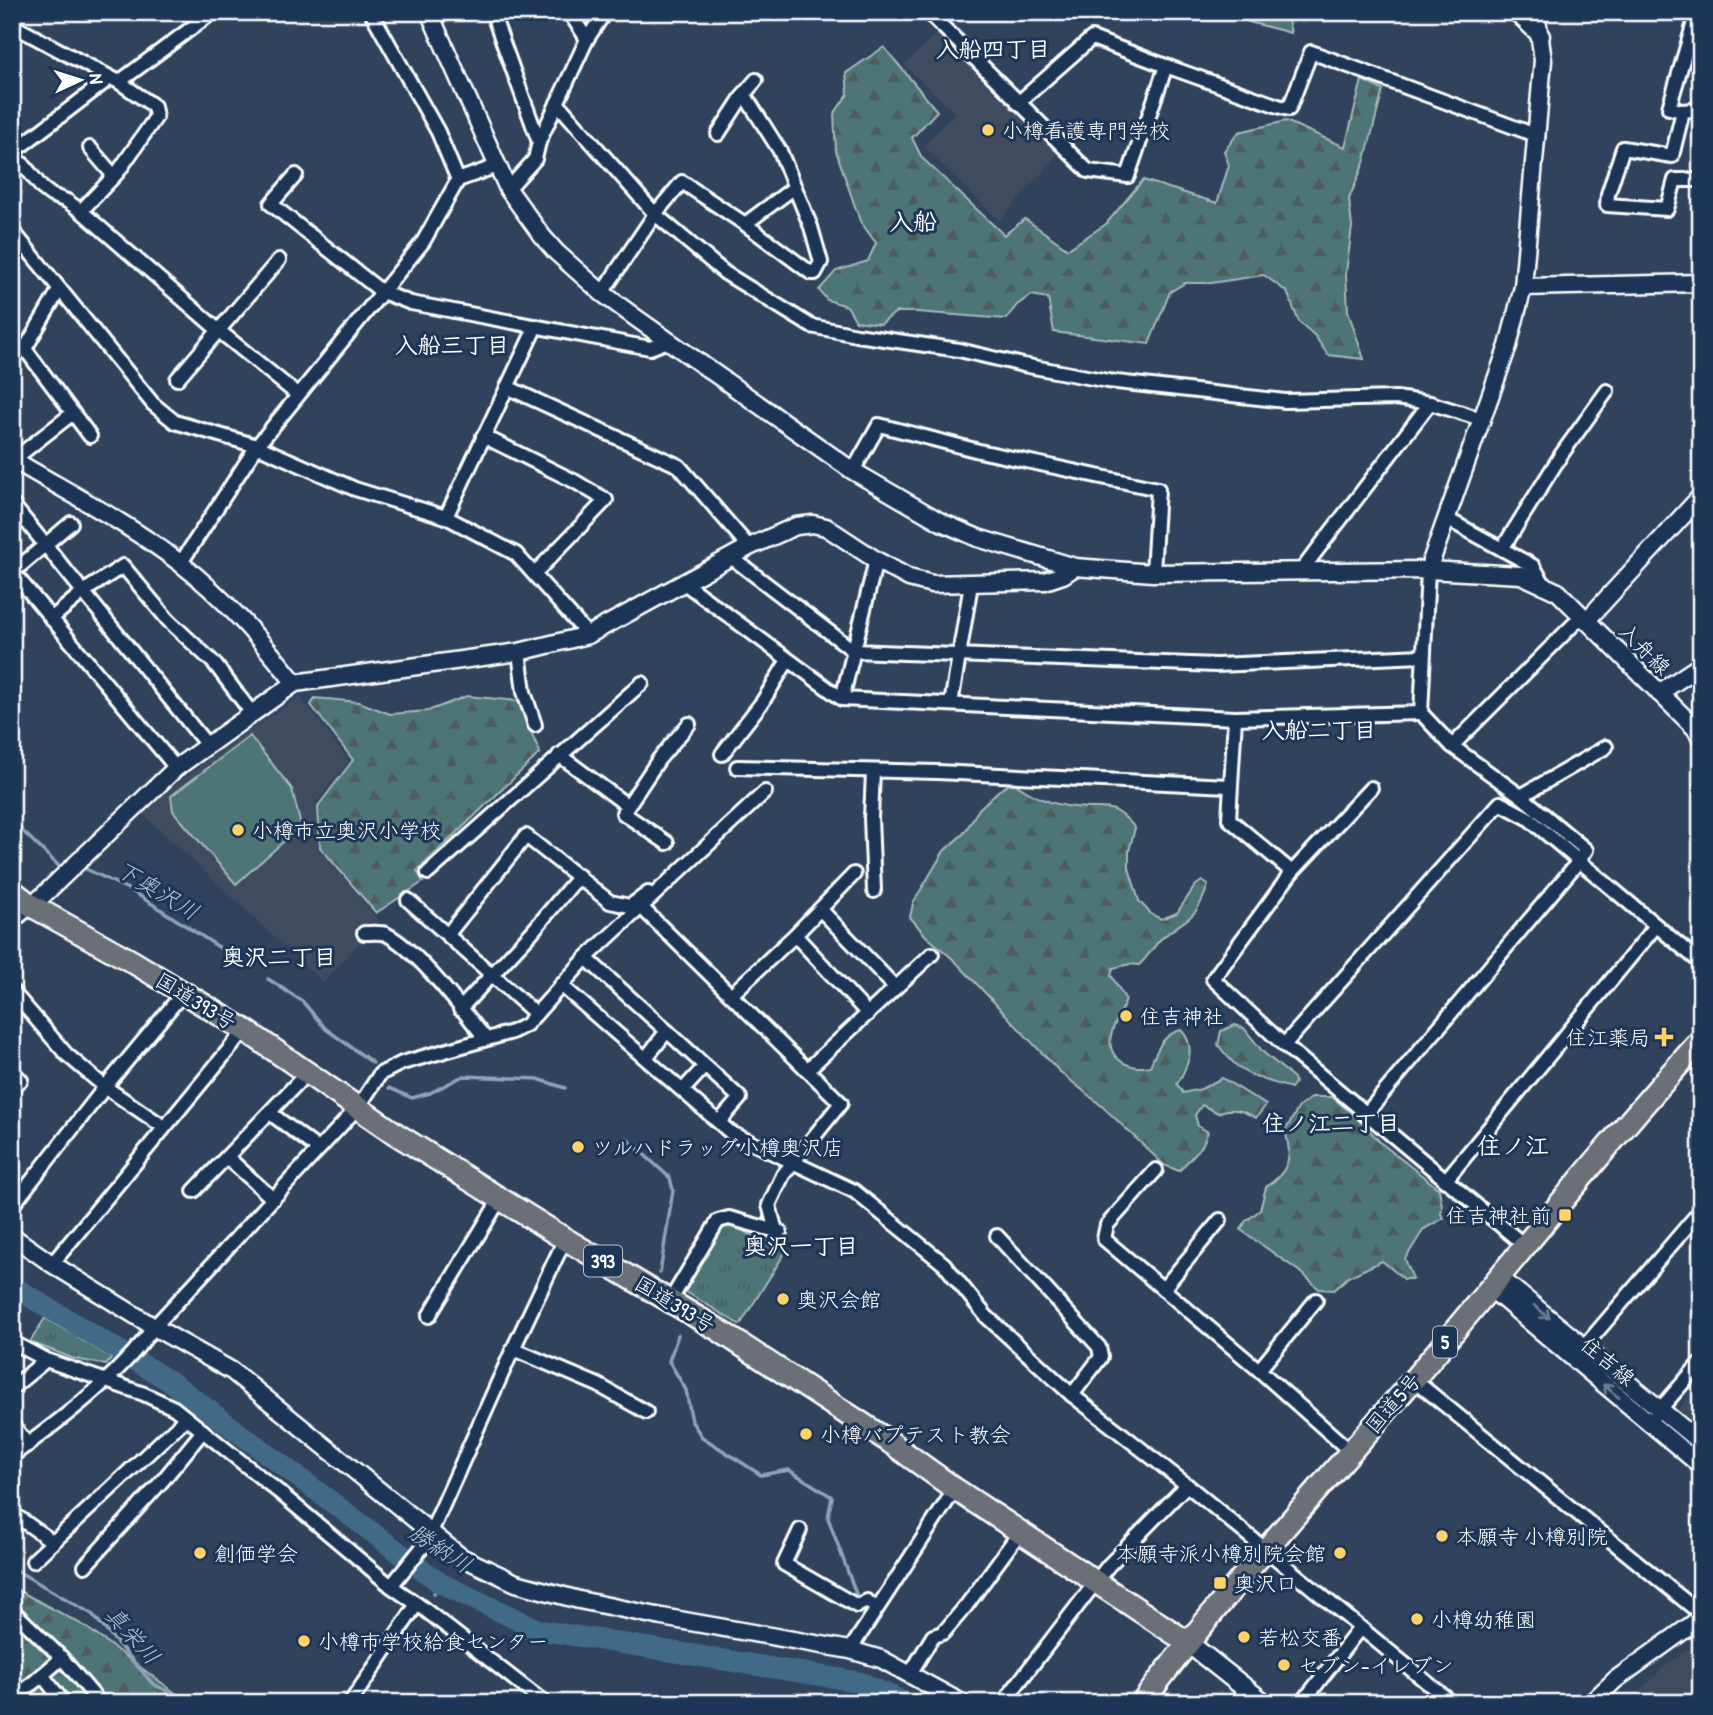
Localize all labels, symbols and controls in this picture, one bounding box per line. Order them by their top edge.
district label: 入船四丁目 [936,33,1051,64]
north arrow [46,46,116,116]
text: N [84,73,110,85]
place label: 小樽看護専門学校 [1002,116,1170,145]
marker: 小樽看護専門学校 [980,122,996,138]
district label: 入船 [889,205,937,237]
district label: 入船三丁目 [395,329,510,360]
street label: 入舟線 [1612,616,1678,682]
district label: 入船二丁目 [1262,714,1377,745]
place label: 小樽市立奥沢小学校 [252,816,441,845]
marker: 小樽市立奥沢小学校 [230,822,246,838]
water label: 下奥沢川 [111,853,205,927]
district label: 奥沢二丁目 [222,941,337,972]
street label: 国道393号 [150,966,242,1036]
place label: 住吉神社 [1140,1002,1224,1031]
marker: 住吉神社 [1118,1008,1134,1024]
place label: 住江薬局 [1566,1023,1650,1052]
marker: 住江薬局 [1656,1029,1672,1045]
district label: 住ノ江二丁目 [1262,1107,1400,1138]
district label: 住ノ江 [1477,1129,1549,1161]
place label: ツルハドラッグ小樽奥沢店 [592,1133,843,1162]
marker: ツルハドラッグ小樽奥沢店 [570,1139,586,1155]
place label: 住吉神社前 [1446,1201,1551,1230]
marker: 住吉神社前 [1557,1207,1573,1223]
district label: 奥沢一丁目 [744,1230,859,1261]
road number: 393 [584,1246,622,1276]
street label: 国道393号 [629,1269,721,1339]
place label: 奥沢会館 [797,1285,881,1314]
marker: 奥沢会館 [775,1291,791,1307]
one-way arrow [1532,1304,1550,1320]
road number: 5 [1433,1326,1457,1358]
street label: 住吉線 [1575,1330,1641,1392]
street label: 国道5号 [1358,1366,1428,1440]
one-way arrow [1602,1383,1620,1398]
place label: 小樽バプテスト教会 [820,1420,1011,1449]
marker: 小樽バプテスト教会 [798,1426,814,1442]
water label: 勝納川 [404,1516,478,1580]
place label: 本願寺 小樽別院 [1456,1522,1608,1551]
marker: 本願寺 小樽別院 [1434,1528,1450,1544]
place label: 創価学会 [214,1539,298,1568]
place label: 本願寺派小樽別院会館 [1116,1539,1326,1568]
marker: 創価学会 [192,1545,208,1561]
marker: 本願寺派小樽別院会館 [1332,1545,1348,1561]
place label: 奥沢口 [1234,1569,1297,1598]
marker: 奥沢口 [1212,1575,1228,1591]
water label: 真栄川 [98,1599,168,1671]
place label: 小樽幼稚園 [1431,1605,1536,1634]
marker: 小樽幼稚園 [1409,1611,1425,1627]
place label: 若松交番 [1258,1623,1342,1652]
place label: 小樽市学校給食センター [318,1627,548,1656]
marker: 若松交番 [1236,1629,1252,1645]
marker: 小樽市学校給食センター [296,1633,312,1649]
place label: セブン-イレブン [1298,1651,1453,1680]
marker: セブン-イレブン [1276,1657,1292,1673]

